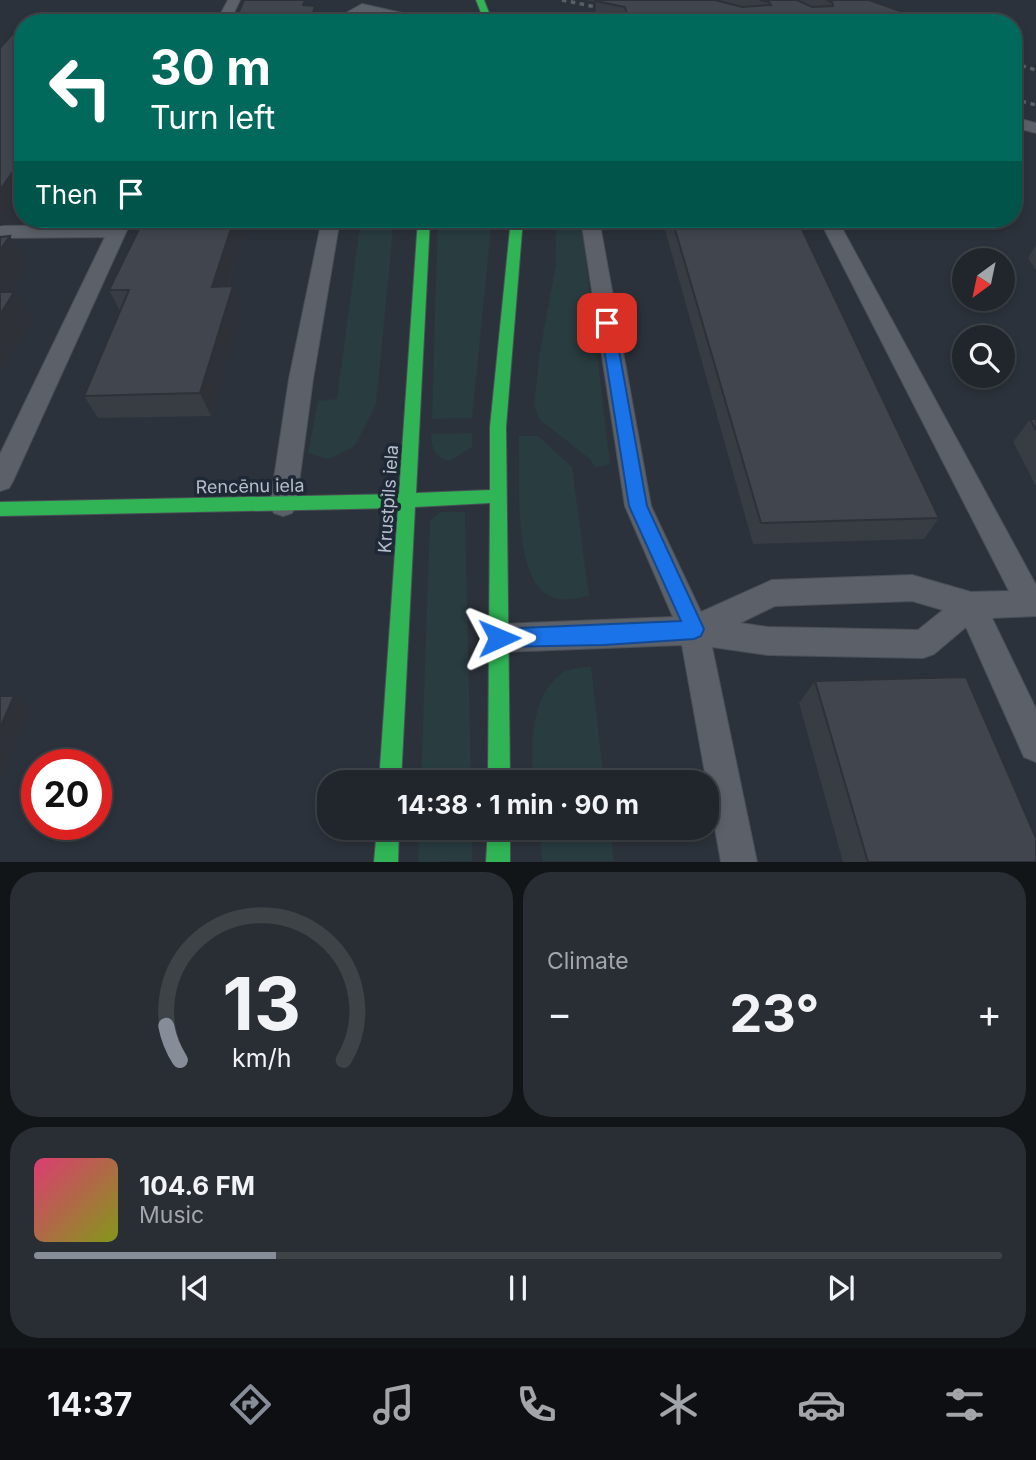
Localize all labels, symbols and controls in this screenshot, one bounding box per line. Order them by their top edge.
text: 30 m [150,38,271,97]
icon: left [35,42,126,133]
text: Turn left [150,98,275,137]
icon: arrive [112,175,150,213]
text: Then [35,179,98,210]
north arrow [952,248,1015,312]
map controls [952,248,1015,388]
pin [577,293,637,353]
icon: arrive [588,304,626,342]
button: search [952,325,1015,388]
street label: Krustpils iela [374,444,402,554]
street label: Rencēnu iela [195,475,305,497]
position arrow [462,601,536,675]
speed limit sign: 20 [21,749,112,840]
text: 14:38 · 1 min · 90 m [397,789,639,820]
text: Climate [547,947,629,975]
text: 13 [222,960,301,1049]
text: 23° [730,982,819,1045]
text: − [547,990,572,1036]
text: + [977,990,1002,1036]
text: km/h [232,1043,291,1073]
text: 104.6 FM [139,1170,255,1201]
text: Music [139,1201,204,1229]
icon: previous [176,1269,214,1307]
icon: pause [499,1269,537,1307]
icon: next [822,1269,860,1307]
icon: directions [226,1380,275,1429]
icon: music [369,1380,418,1429]
icon: phone [512,1380,561,1429]
icon: climate [654,1380,703,1429]
icon: car [797,1380,846,1429]
icon: filters [940,1380,989,1429]
text: 14:37 [47,1385,132,1424]

